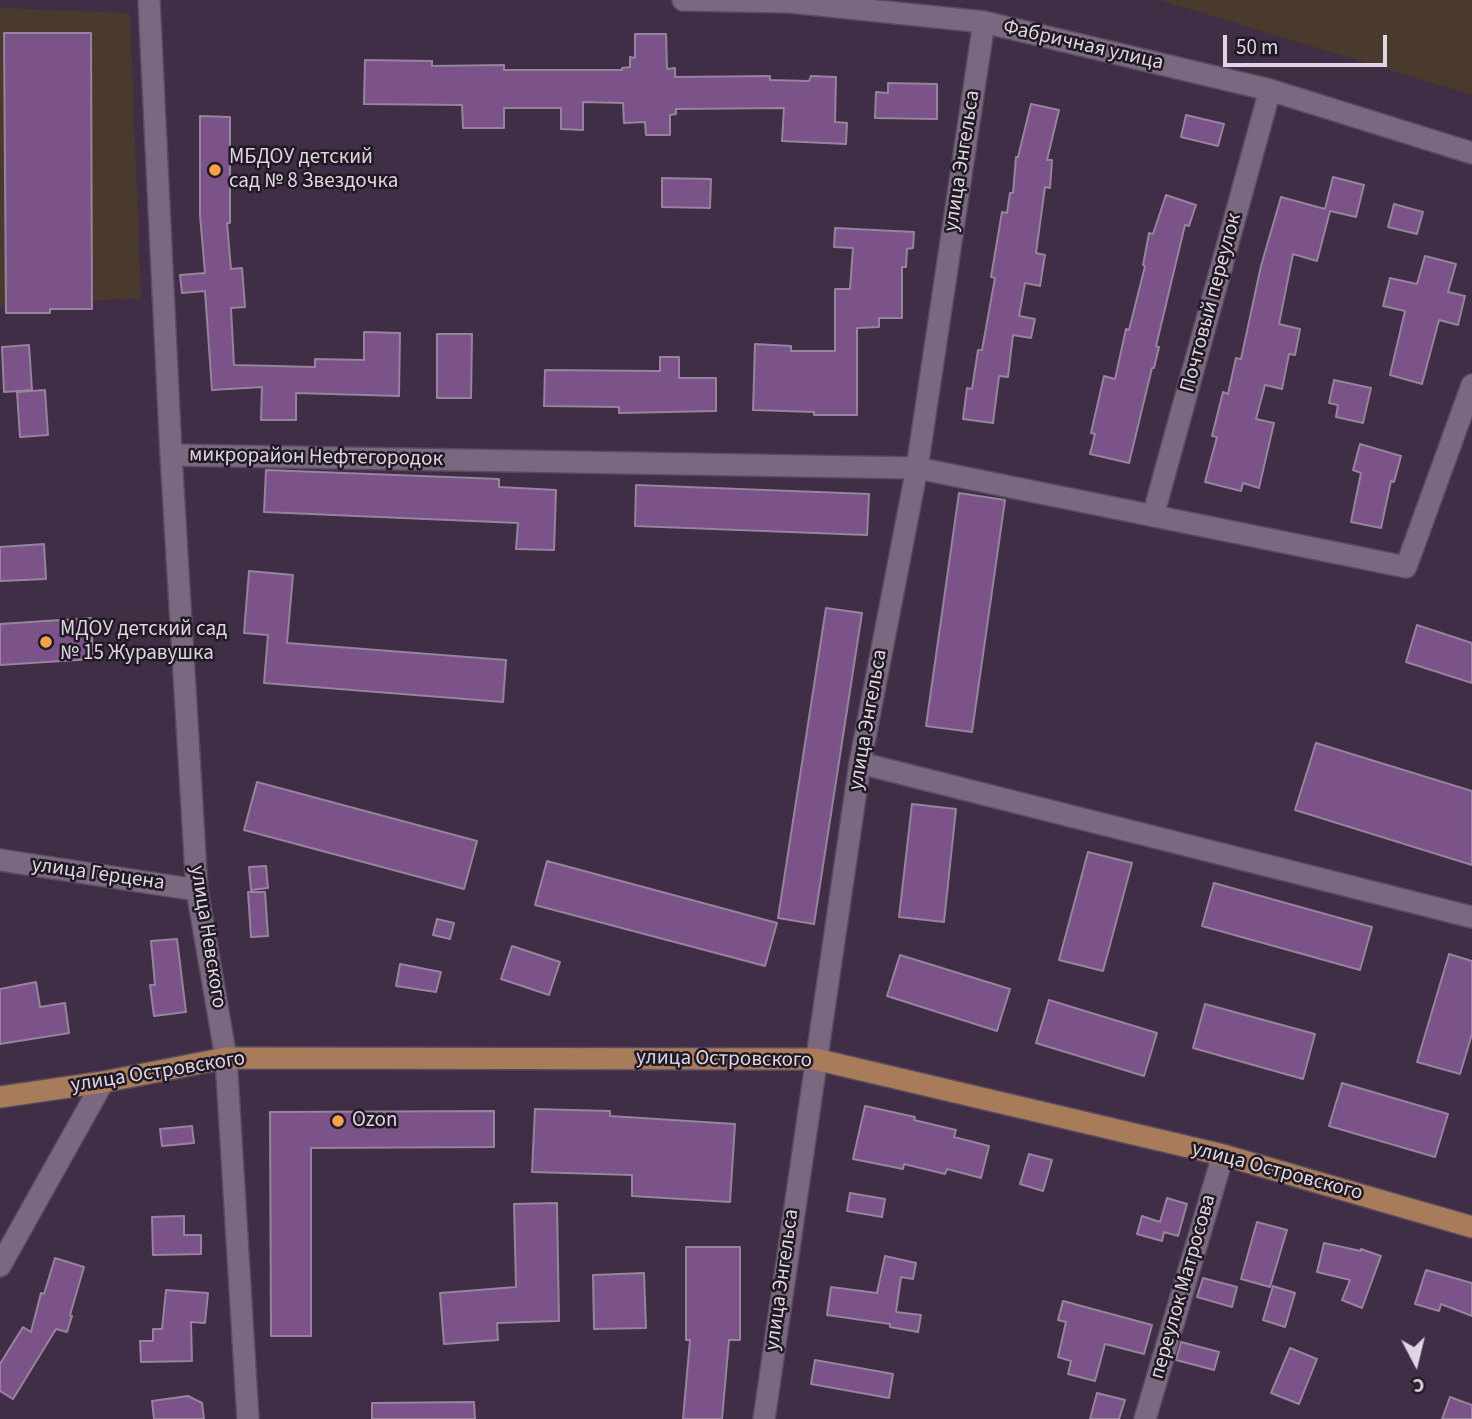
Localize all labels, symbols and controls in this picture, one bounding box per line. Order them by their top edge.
street label: Фабричная улица [1000,15,1166,77]
scale bar [1227,21,1392,65]
text: 50 m [1236,32,1278,62]
street label: улица Энгельса [939,89,987,233]
place label: МБДОУ детский сад № 8 Звездочка [229,145,398,195]
marker: МБДОУ детский сад № 8 Звездочка [207,162,223,178]
street label: Почтовый переулок [1176,211,1248,395]
street label: микрорайон Нефтегородок [189,443,443,473]
place label: МДОУ детский сад № 15 Журавушка [60,617,227,667]
marker: МДОУ детский сад № 15 Журавушка [38,634,54,650]
street label: улица Энгельса [844,648,894,792]
street label: улица Герцена [30,853,166,897]
street label: улица Невского [183,864,231,1010]
street label: улица Островского [636,1046,812,1074]
street label: улица Островского [69,1047,247,1099]
place label: Ozon [352,1108,397,1134]
marker: Ozon [330,1113,346,1129]
street label: улица Островского [1189,1137,1365,1207]
street label: переулок Матросова [1146,1192,1222,1382]
street label: улица Энгельса [761,1208,805,1352]
north arrow [1381,1328,1451,1398]
text: С [1411,1370,1426,1398]

